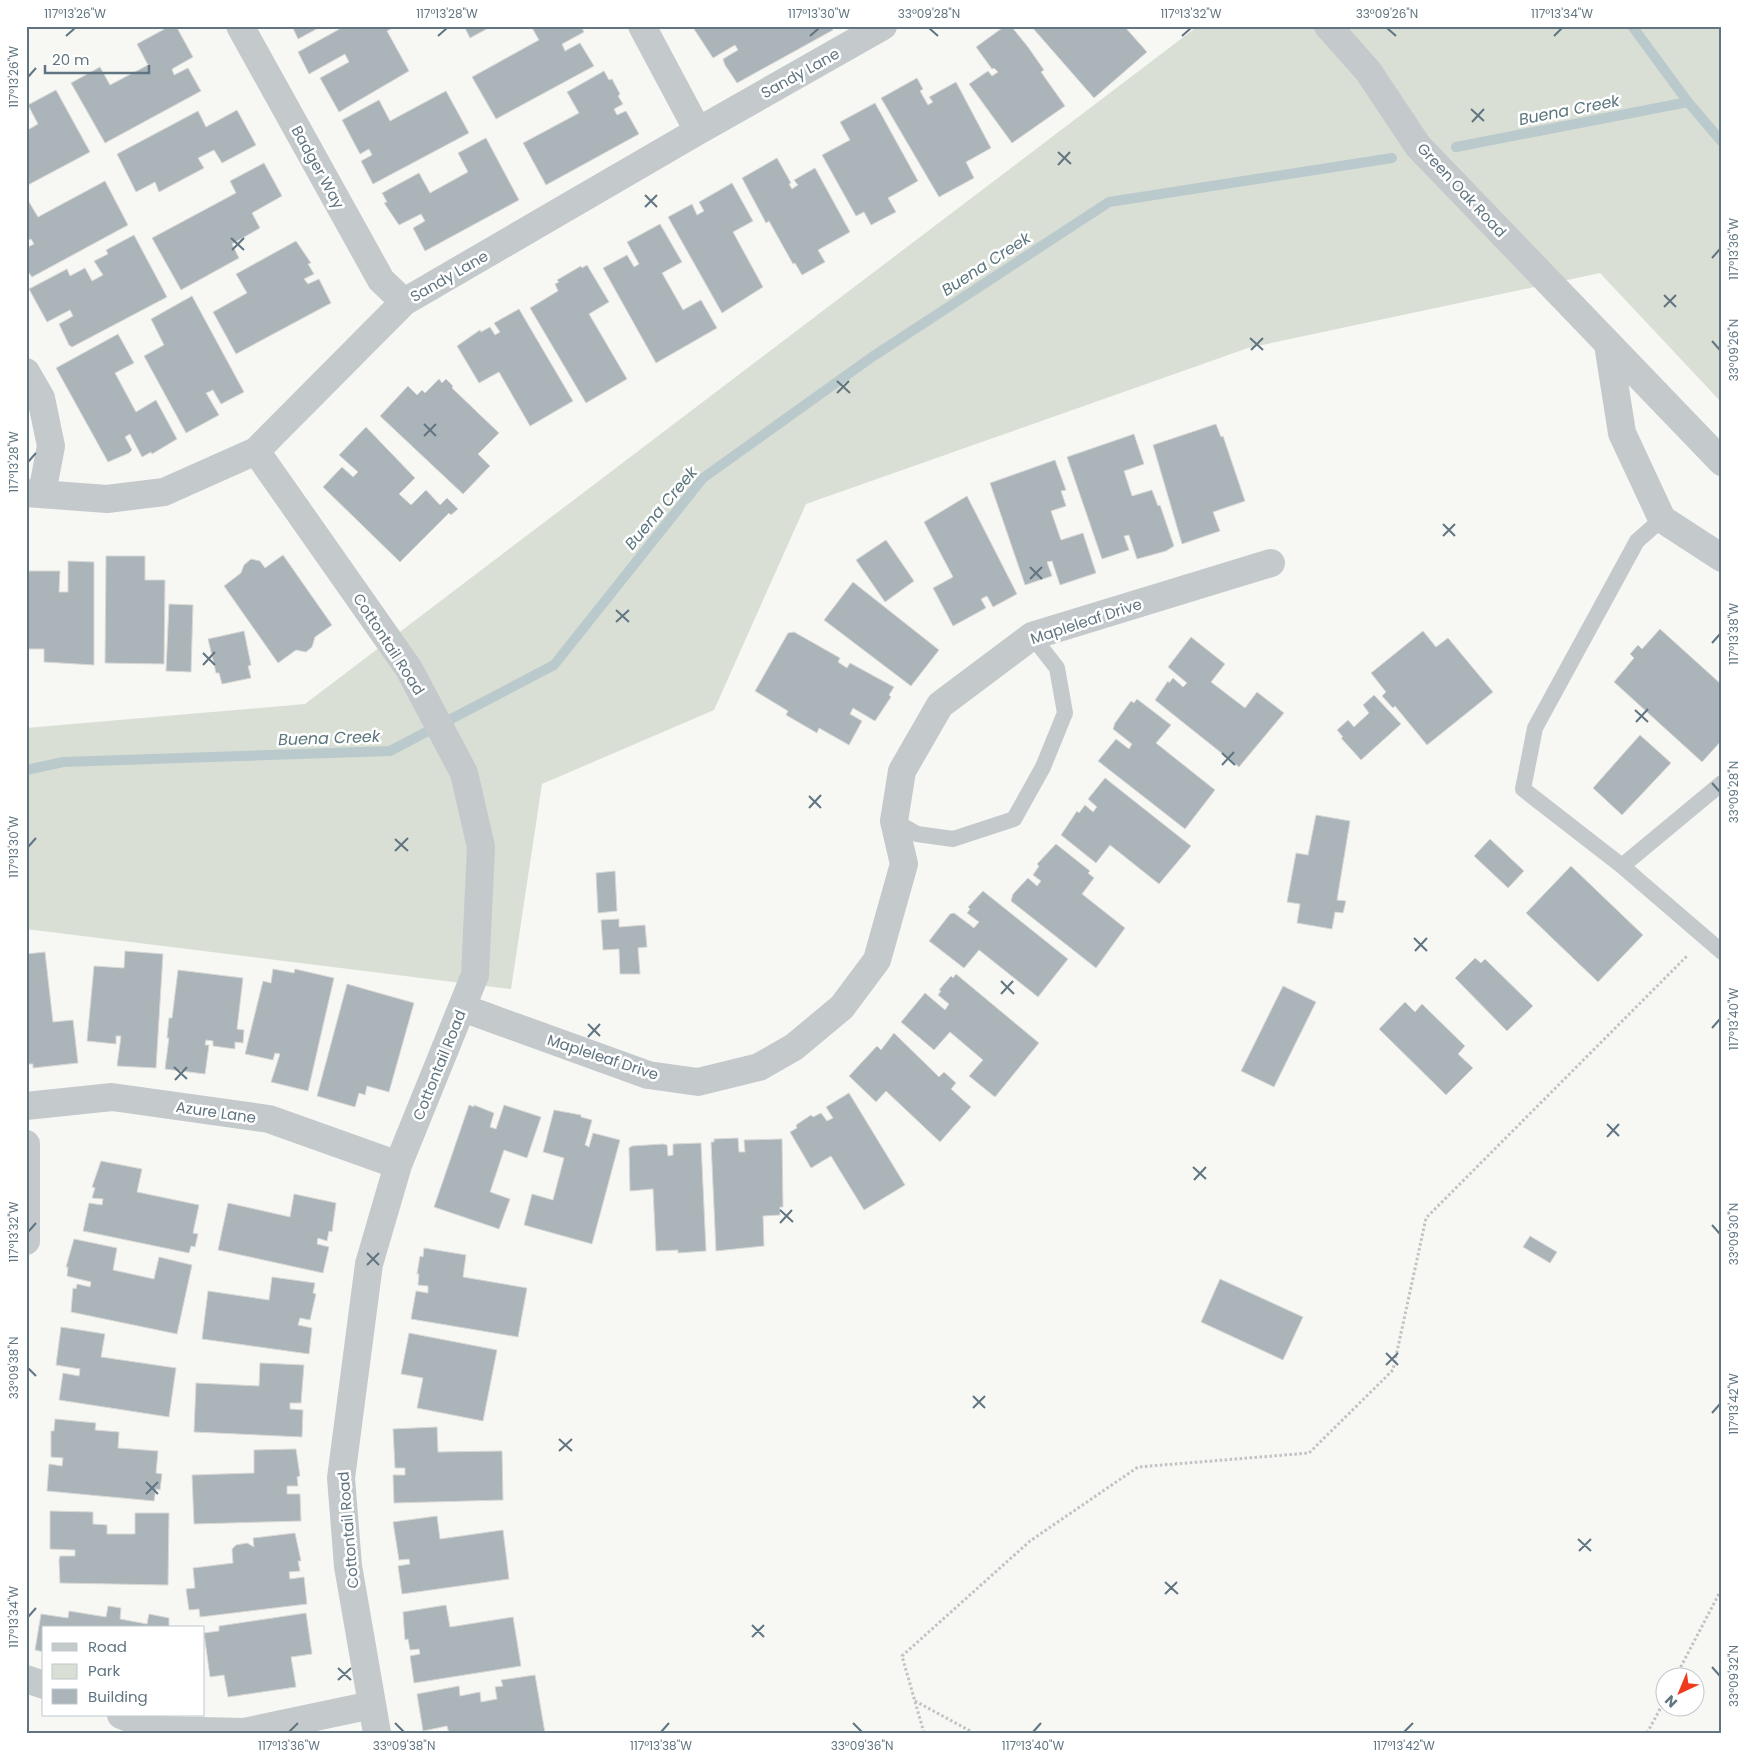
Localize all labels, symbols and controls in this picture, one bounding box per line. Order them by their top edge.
text: 117°13'26"W [44,5,106,22]
text: 117°13'28"W [416,5,478,22]
text: 117°13'30"W [788,5,850,22]
text: 33°09'28"N [898,5,960,22]
text: 117°13'32"W [1160,5,1222,22]
text: 33°09'26"N [1356,5,1418,22]
text: 117°13'34"W [1531,5,1593,22]
scale bar [45,42,149,74]
street label: Sandy Lane [757,43,843,103]
text: 117°13'26"W [5,46,22,108]
text: 20 m [52,49,90,70]
water label: Buena Creek [1517,89,1622,131]
street label: Badger Way [287,122,350,213]
street label: Green Oak Road [1413,138,1511,242]
text: 117°13'36"W [1725,218,1742,280]
water label: Buena Creek [937,226,1036,301]
street label: Sandy Lane [406,245,492,307]
text: 33°09'26"N [1725,319,1742,381]
text: 117°13'28"W [5,431,22,493]
water label: Buena Creek [619,461,703,555]
street label: Cottontail Road [348,589,430,699]
street label: Mapleleaf Drive [1028,593,1144,649]
text: 117°13'38"W [1725,603,1742,665]
water label: Buena Creek [278,725,381,751]
text: 33°09'28"N [1725,761,1742,823]
text: 117°13'30"W [5,816,22,878]
text: 117°13'40"W [1725,988,1742,1050]
street label: Cottontail Road [407,1007,471,1123]
street label: Mapleleaf Drive [545,1029,661,1085]
street label: Azure Lane [174,1096,258,1128]
text: 117°13'32"W [5,1201,22,1263]
text: 33°09'30"N [1725,1203,1742,1265]
text: 33°09'38"N [5,1337,22,1399]
text: 117°13'42"W [1725,1373,1742,1435]
street label: Cottontail Road [332,1471,364,1589]
text: 117°13'34"W [5,1586,22,1648]
legend [42,1626,205,1716]
text: Road [88,1636,127,1657]
text: 33°09'32"N [1725,1645,1742,1707]
text: Park [88,1660,120,1681]
north arrow [1656,1666,1706,1716]
text: Building [88,1686,148,1707]
text: N [1660,1691,1682,1712]
text: 117°13'36"W [258,1737,320,1754]
text: 33°09'38"N [373,1737,435,1754]
text: 117°13'38"W [630,1737,692,1754]
text: 33°09'36"N [831,1737,893,1754]
text: 117°13'40"W [1002,1737,1064,1754]
text: 117°13'42"W [1373,1737,1435,1754]

